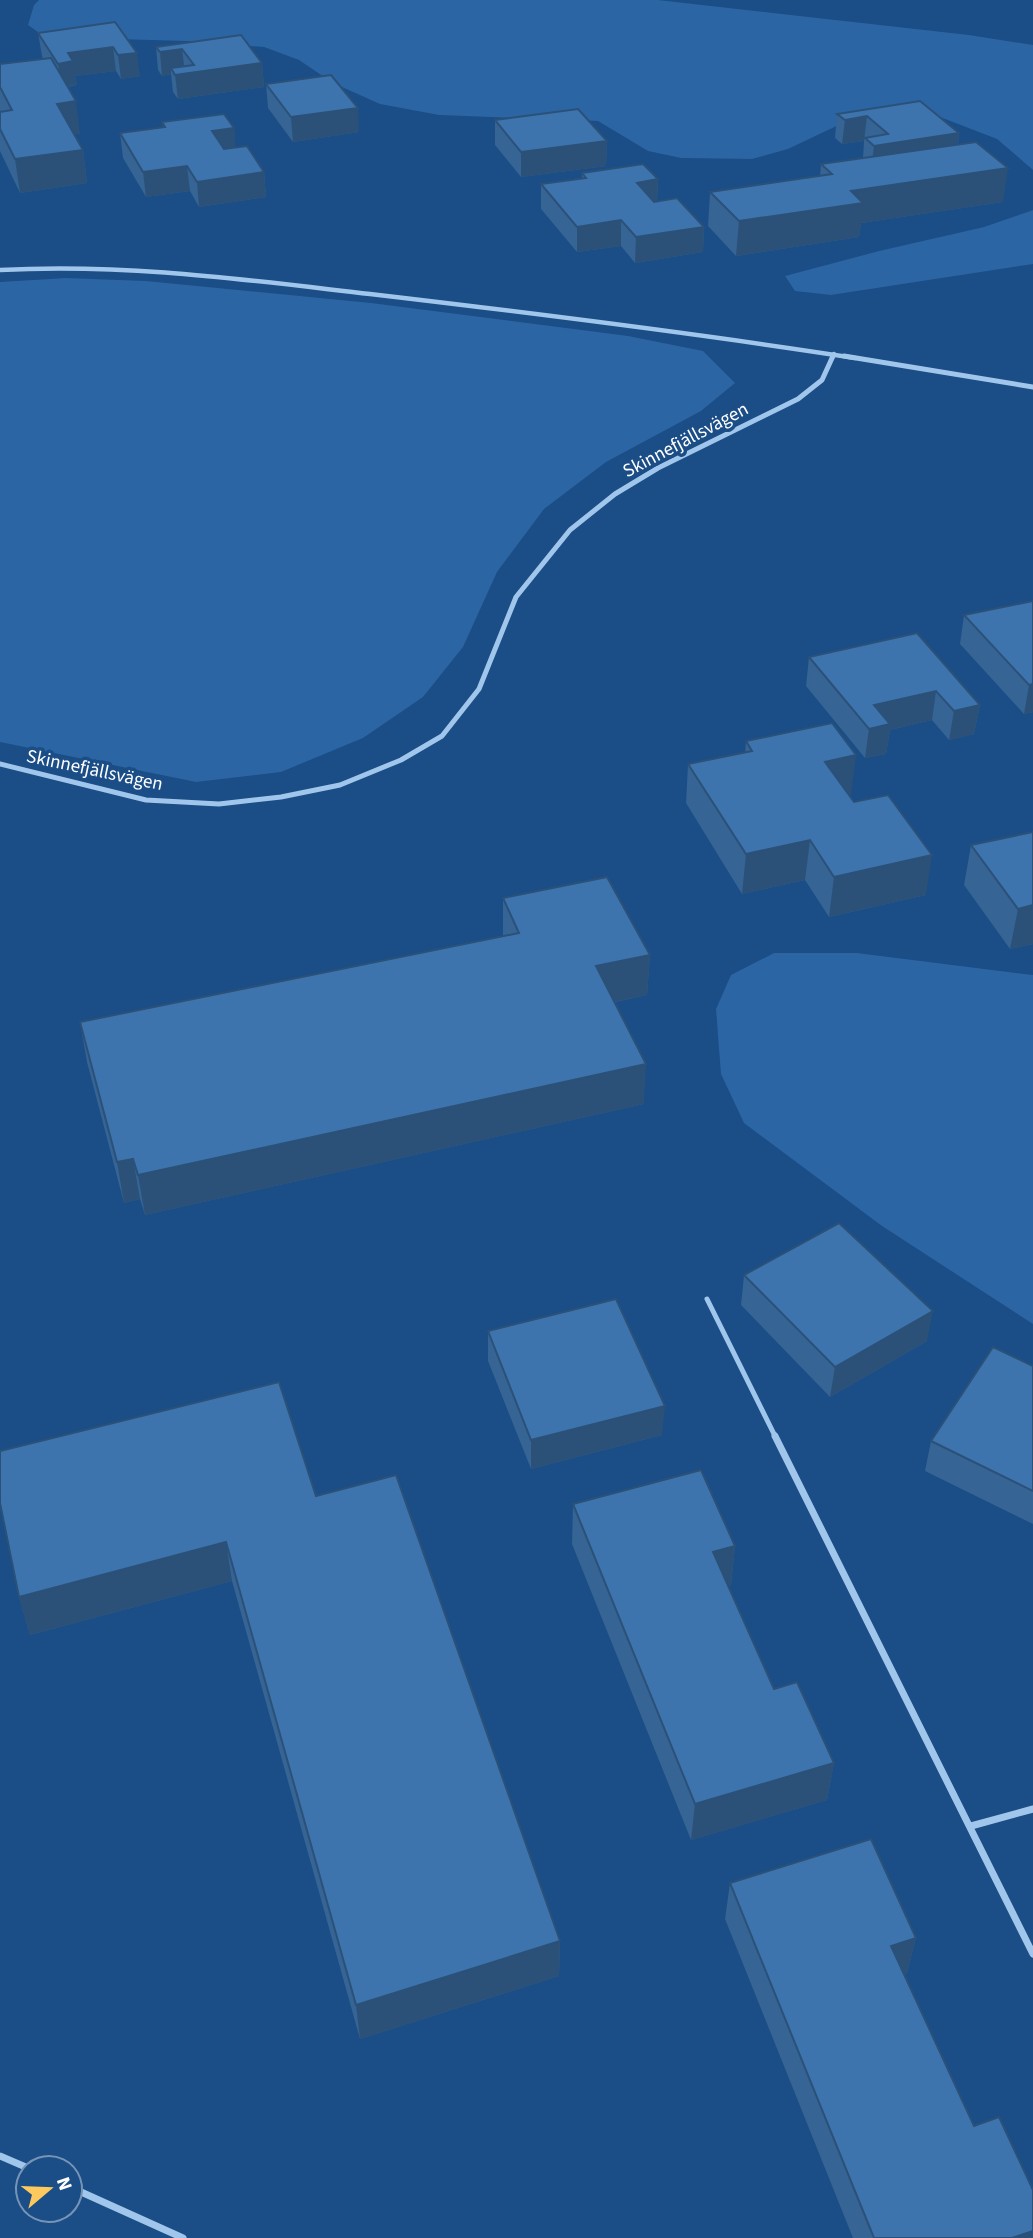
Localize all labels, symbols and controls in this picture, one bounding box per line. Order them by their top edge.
street label: Skinnefjällsvägen [618,396,753,485]
street label: Skinnefjällsvägen [24,743,165,798]
north arrow [14,2154,84,2224]
text: N [49,2174,78,2194]

